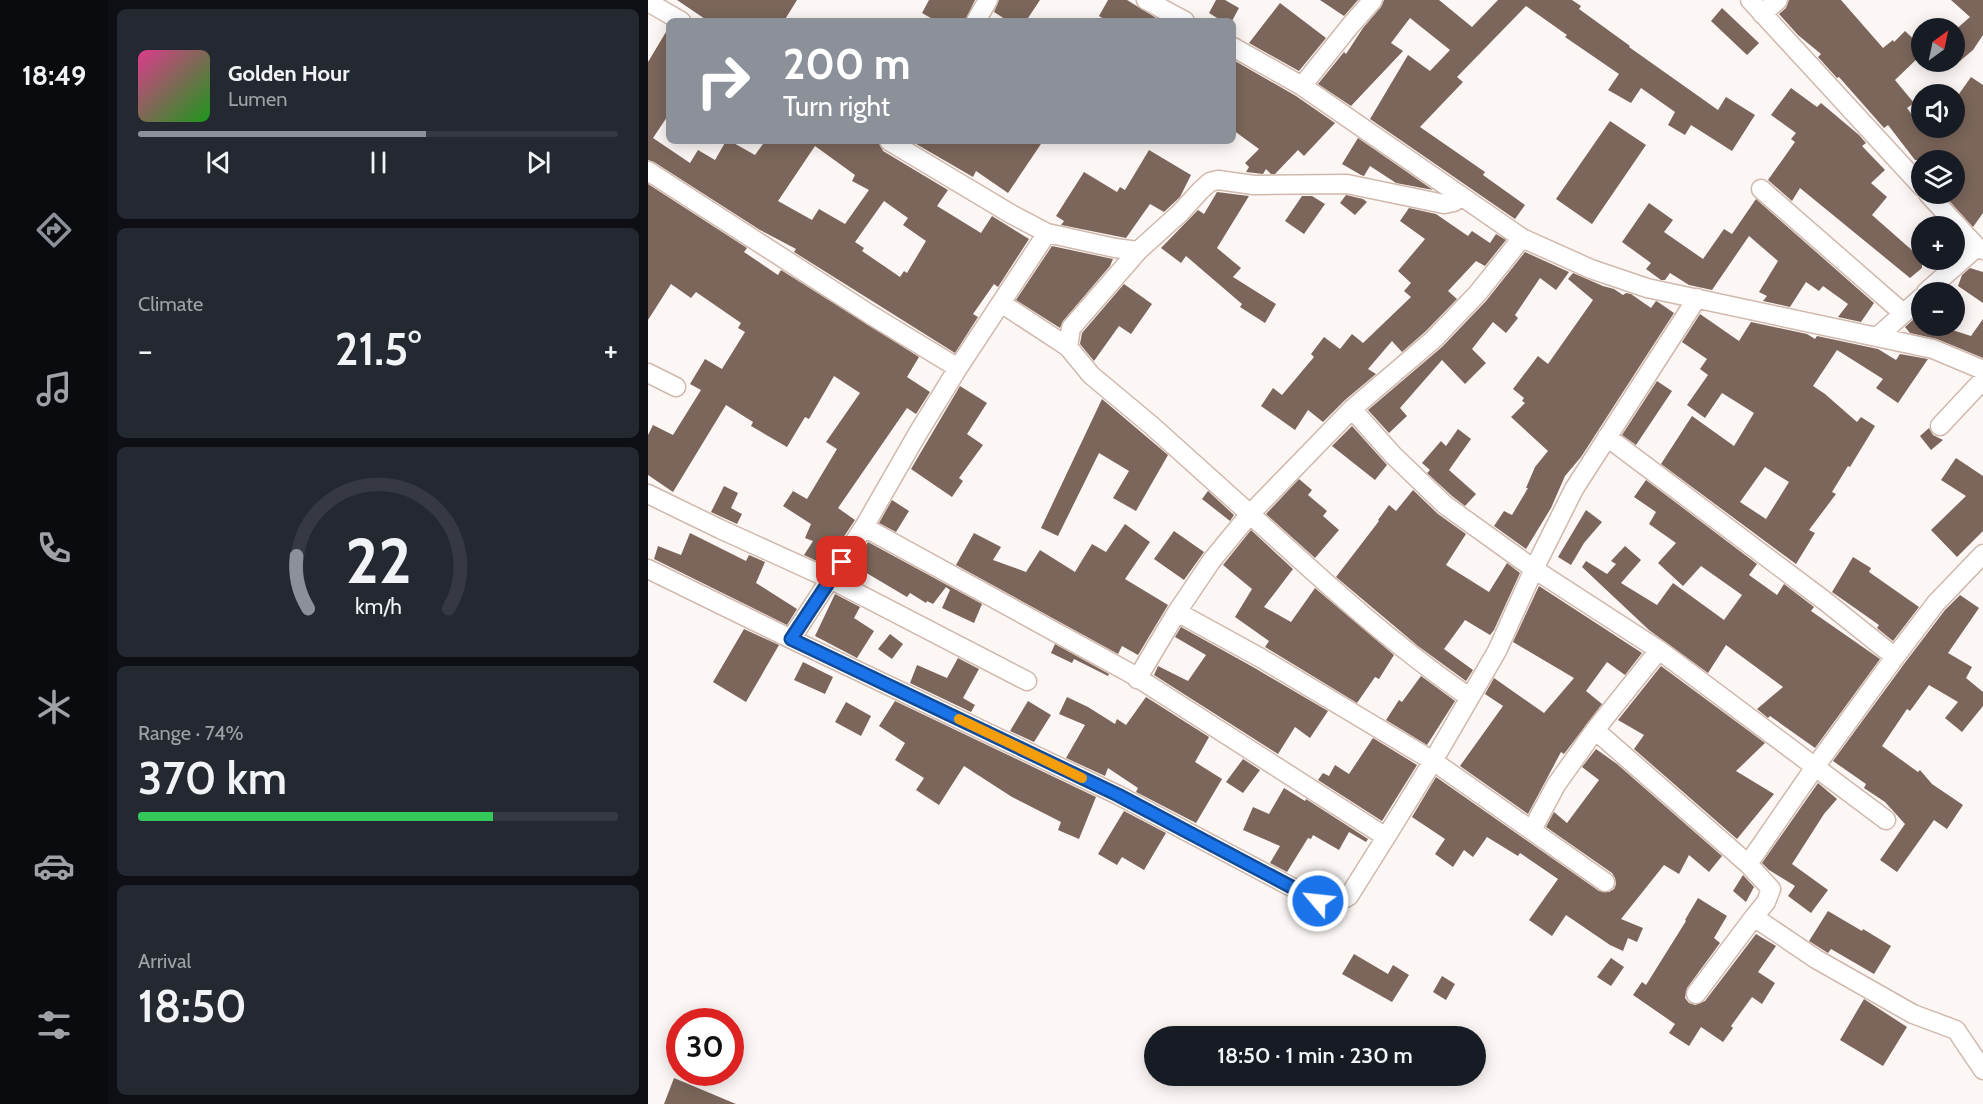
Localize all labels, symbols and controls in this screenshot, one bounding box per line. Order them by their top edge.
north arrow [1911,18,1965,72]
map controls [1911,18,1965,336]
text: 200 m [783,38,910,90]
icon: right [684,42,762,120]
text: 18:49 [22,59,86,92]
text: Golden Hour [228,60,349,87]
button: sound [1911,84,1965,138]
text: Lumen [228,87,287,111]
text: Turn right [783,90,890,123]
icon: previous [202,146,235,179]
icon: pause [362,146,395,179]
icon: next [522,146,555,179]
button: layers [1911,150,1965,204]
icon: directions [33,209,75,251]
button: + [1911,216,1965,270]
button: − [1911,282,1965,336]
text: Climate [138,292,203,316]
text: 21.5° [335,322,421,376]
text: − [138,330,153,370]
text: + [603,330,618,370]
icon: music [33,368,75,410]
text: 22 [345,523,411,599]
icon: phone [33,527,75,569]
pin [816,536,867,587]
icon: arrive [825,545,858,578]
text: km/h [355,593,401,619]
icon: climate [33,686,75,728]
text: Range · 74% [138,721,244,745]
text: 370 km [138,751,287,805]
icon: car [33,845,75,887]
position arrow [1286,869,1350,933]
text: Arrival [138,949,191,973]
text: 18:50 [138,979,247,1033]
icon: filters [33,1004,75,1046]
speed limit sign: 30 [666,1008,744,1086]
text: 18:50 · 1 min · 230 m [1217,1042,1413,1069]

